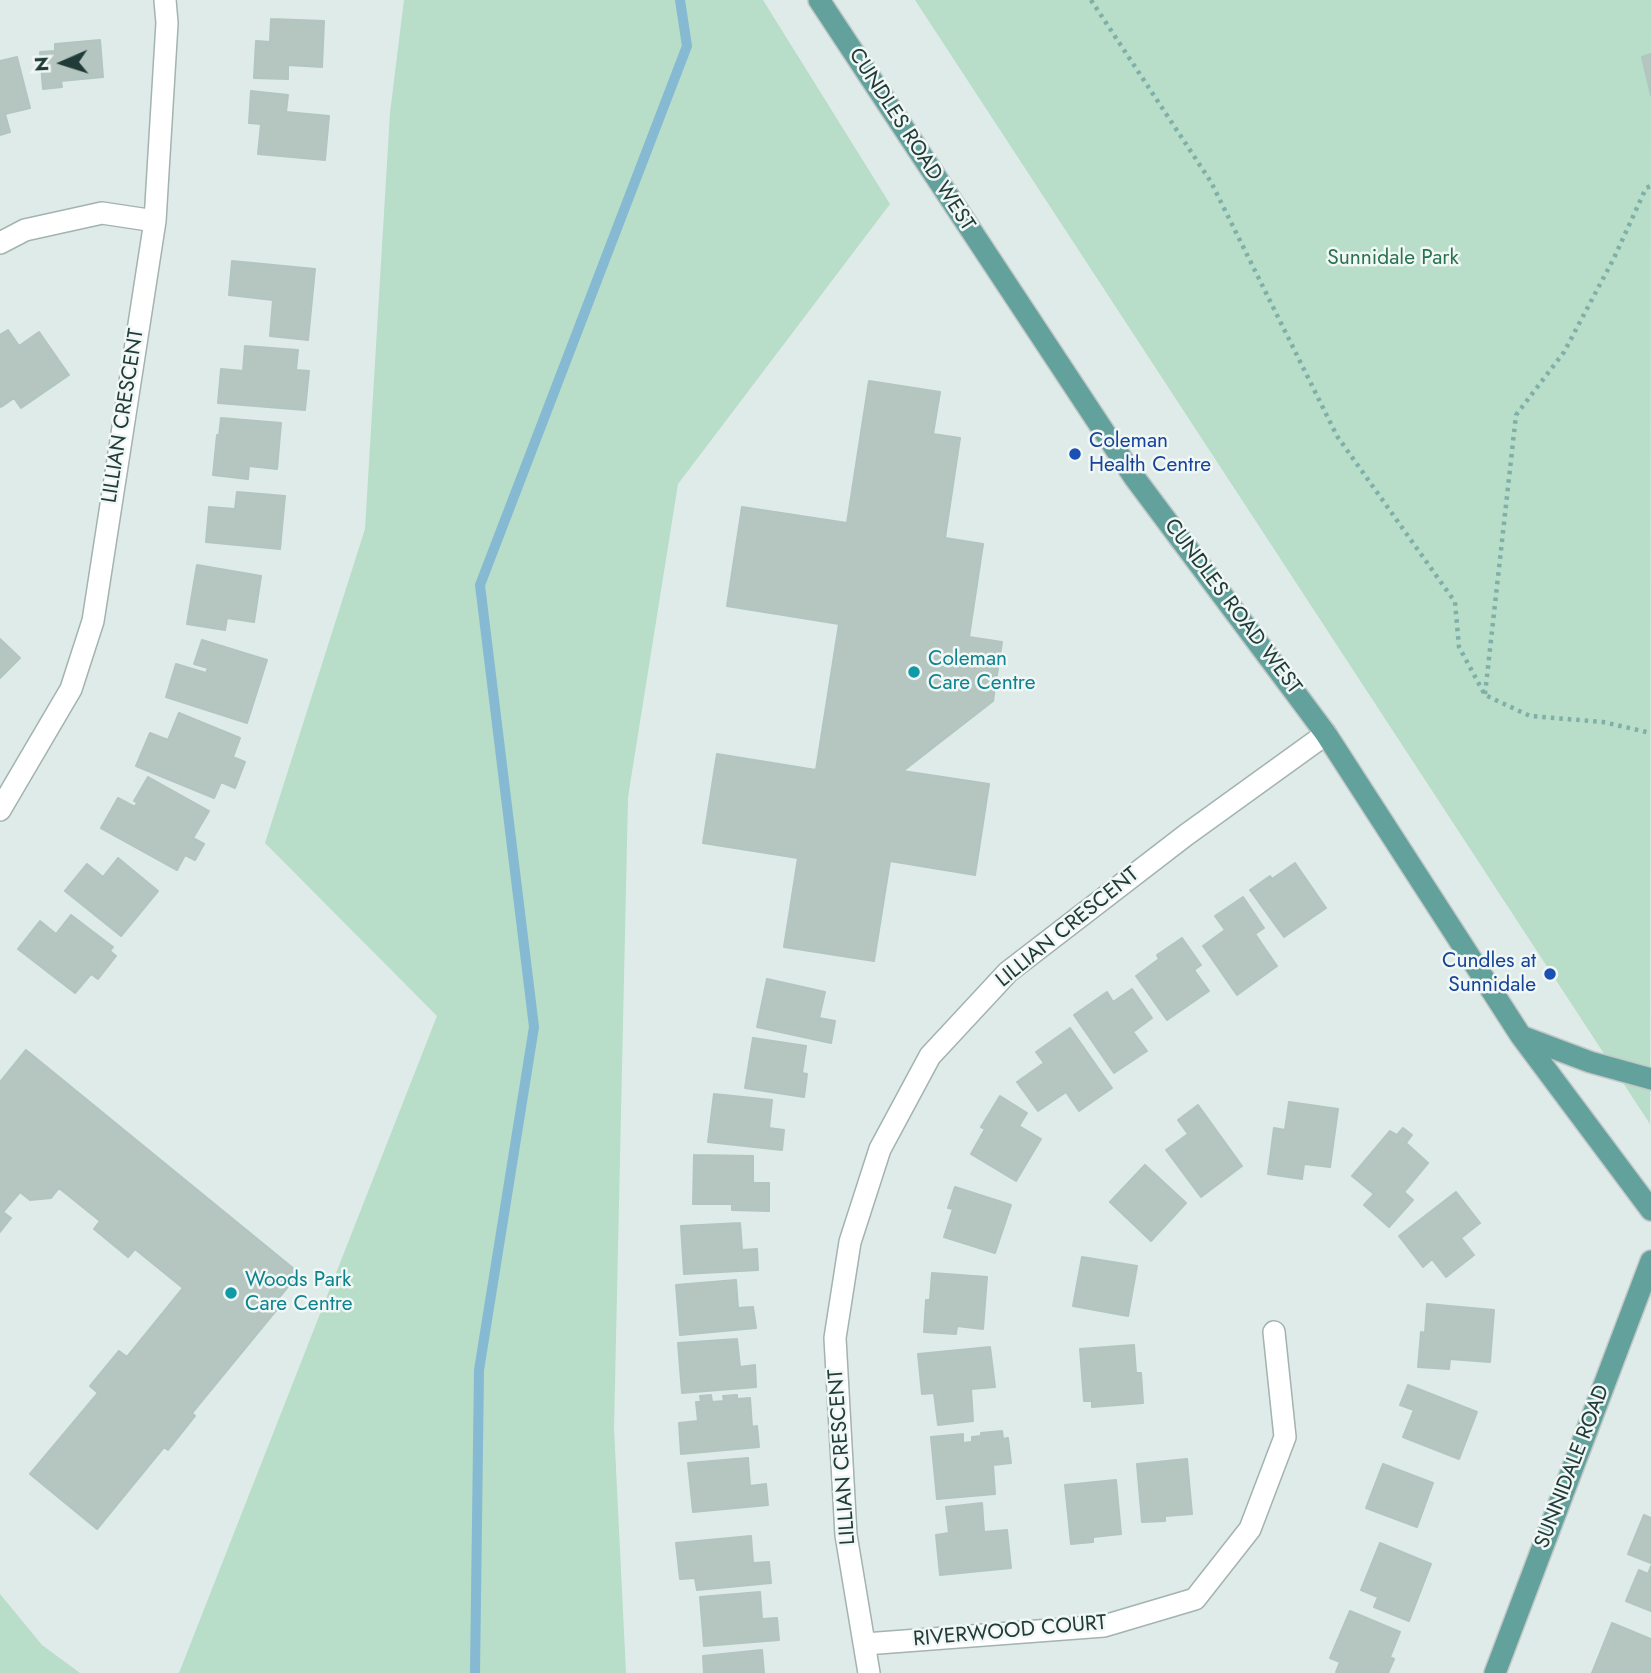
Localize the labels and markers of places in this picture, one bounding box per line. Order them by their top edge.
place label: Coleman Health Centre [1089,429,1211,479]
marker: Coleman Health Centre [1067,446,1083,462]
place label: Coleman Care Centre [928,647,1035,697]
marker: Coleman Care Centre [906,664,922,680]
place label: Cundles at Sunnidale [1442,949,1536,999]
marker: Cundles at Sunnidale [1542,966,1558,982]
place label: Woods Park Care Centre [245,1268,352,1318]
marker: Woods Park Care Centre [223,1285,239,1301]

